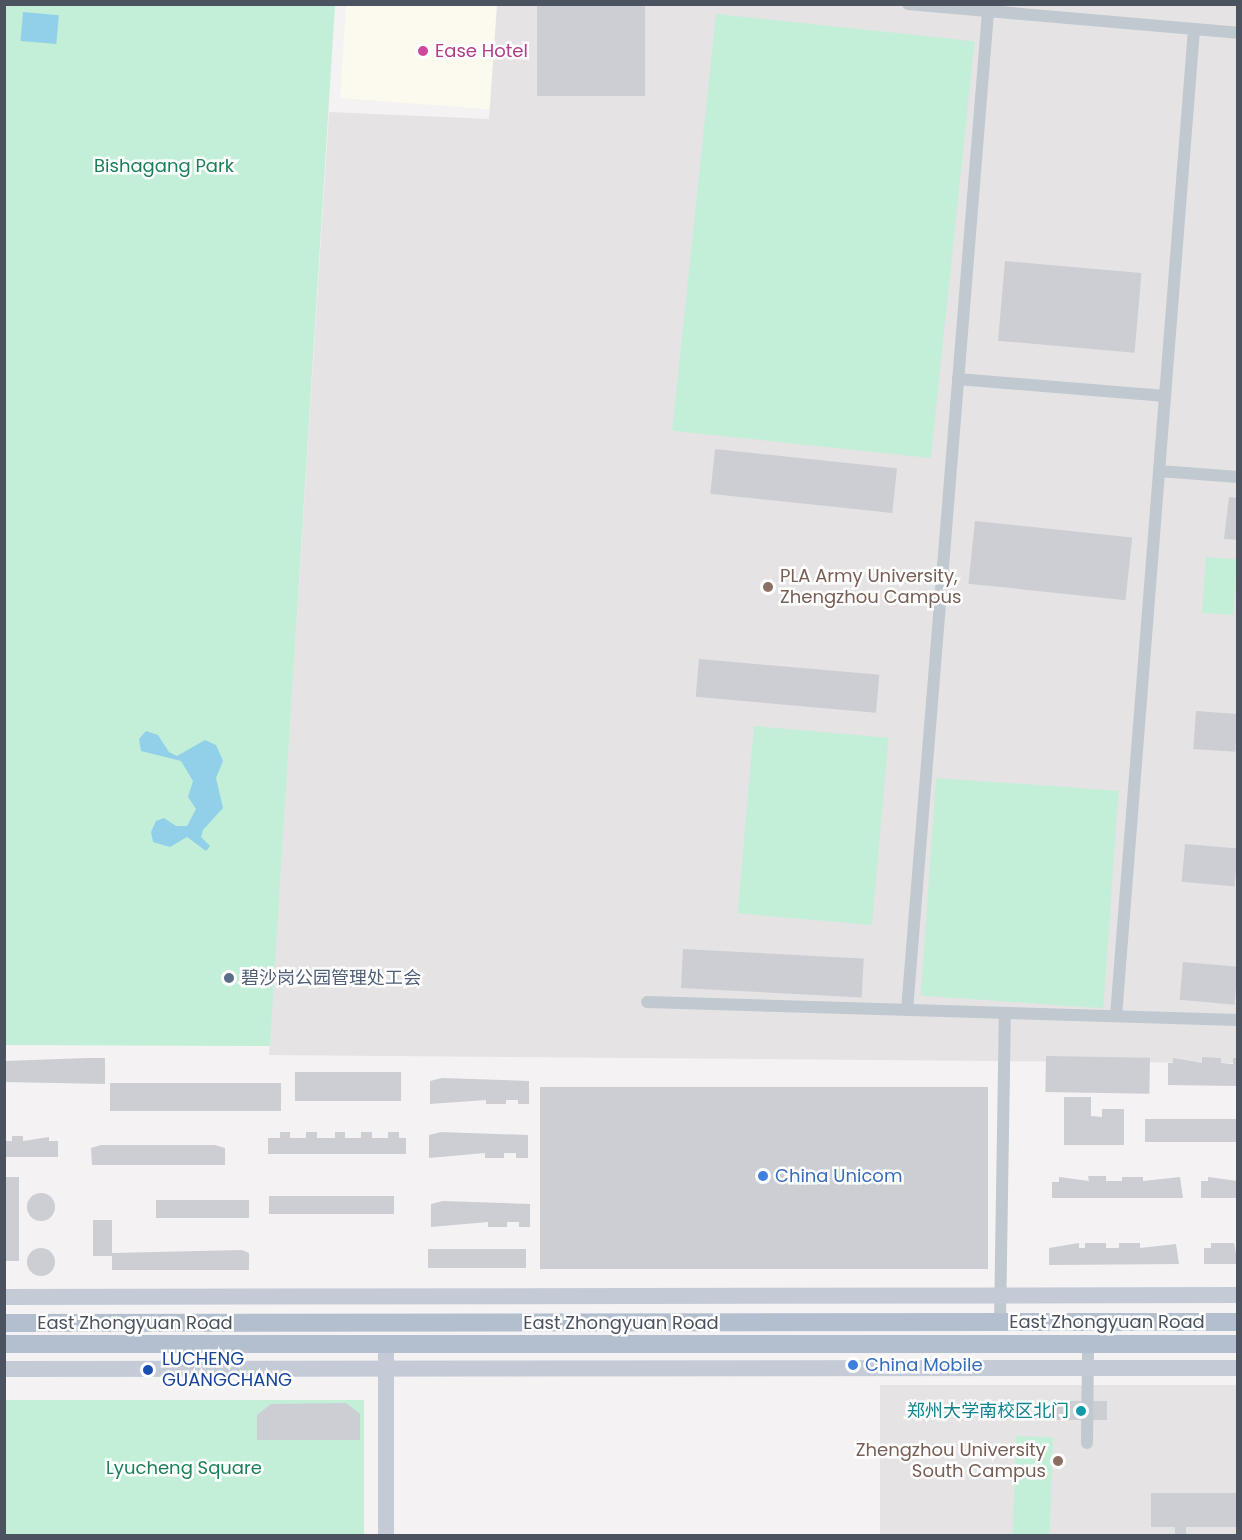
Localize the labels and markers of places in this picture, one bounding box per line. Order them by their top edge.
place label: Ease Hotel [435,40,528,62]
marker: Ease Hotel [416,44,430,58]
place label: PLA Army University, Zhengzhou Campus [780,566,961,608]
marker: PLA Army University, Zhengzhou Campus [761,580,775,594]
place label: 碧沙岗公园管理处工会 [241,967,421,989]
marker: 碧沙岗公园管理处工会 [222,971,236,985]
place label: China Unicom [775,1165,902,1187]
marker: China Unicom [756,1169,770,1183]
place label: LUCHENG GUANGCHANG [162,1349,292,1392]
place label: China Mobile [865,1354,983,1376]
marker: China Mobile [846,1358,860,1372]
marker: LUCHENG GUANGCHANG [139,1361,157,1379]
place label: 郑州大学南校区北门 [907,1400,1069,1422]
marker: 郑州大学南校区北门 [1074,1404,1088,1418]
place label: Zhengzhou University South Campus [856,1440,1046,1482]
marker: Zhengzhou University South Campus [1051,1454,1065,1468]

